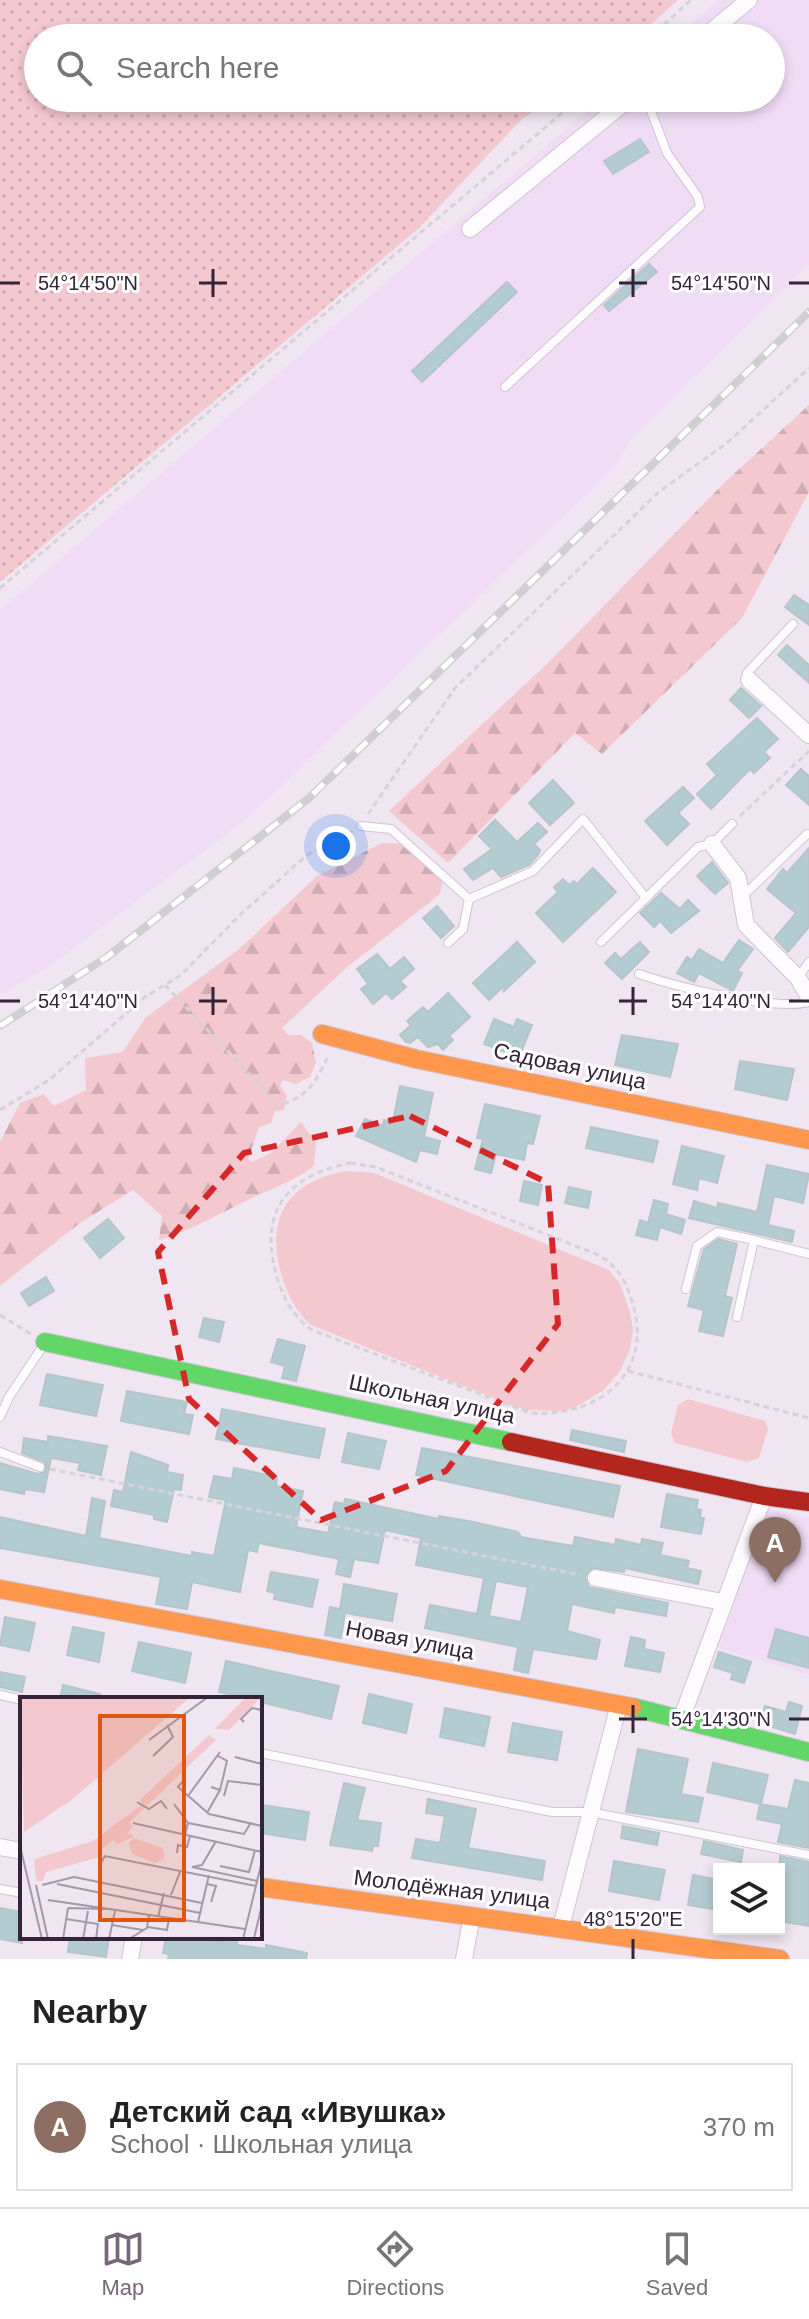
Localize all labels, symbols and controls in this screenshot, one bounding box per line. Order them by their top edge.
search box [24,24,785,112]
icon: search [52,46,96,90]
text: Search here [116,51,279,84]
text: 54°14'50"N [38,272,138,294]
text: 54°14'50"N [671,272,771,294]
your location [316,826,356,866]
text: 54°14'40"N [38,990,138,1012]
text: 54°14'40"N [671,990,771,1012]
street label: Садовая улица [491,1038,649,1095]
street label: Школьная улица [347,1369,518,1429]
pin: A [749,1517,801,1583]
street label: Новая улица [344,1615,477,1665]
inset map [20,1697,262,1939]
text: 54°14'30"N [671,1708,771,1730]
map controls [713,1863,785,1935]
button: layers [713,1863,785,1935]
street label: Молодёжная улица [352,1865,552,1914]
text: 48°15'20"E [584,1908,683,1930]
text: Nearby [32,1992,147,2030]
text: Детский сад «Ивушка» [110,2095,446,2128]
text: A [51,2112,69,2142]
text: 370 m [703,2112,775,2142]
text: School · Школьная улица [110,2129,412,2159]
tab: Map [101,2227,145,2301]
tab: Directions [346,2227,444,2301]
tab: Saved [646,2227,708,2301]

